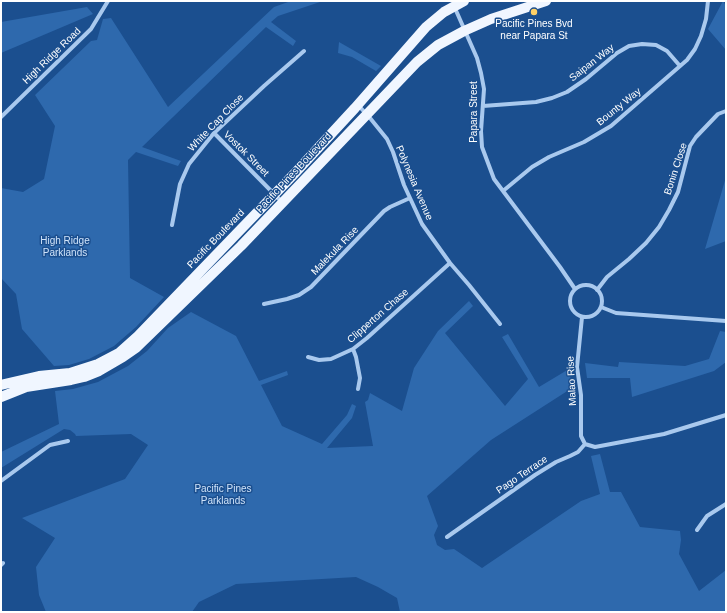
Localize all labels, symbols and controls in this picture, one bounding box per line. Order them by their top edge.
marker: Pacific Pines Bvd near Papara St [529,7,539,17]
place label: Pacific Pines Bvd near Papara St [495,18,573,42]
street label: High Ridge Road [20,25,84,87]
street label: Saipan Way [567,42,617,84]
street label: Papara Street [468,81,480,143]
street label: Bounty Way [594,85,644,129]
street label: White Cap Close [186,92,246,154]
street label: Vostok Street [221,129,271,179]
street label: Pacific Pines Boulevard [254,130,334,216]
street label: Bonin Close [662,142,690,196]
street label: Polynesia Avenue [393,144,435,222]
street label: Pacific Boulevard [185,207,247,271]
street label: Malekula Rise [309,224,361,278]
park label: High Ridge Parklands [40,235,90,258]
street label: Clipperton Chase [345,286,411,346]
street label: Malao Rise [565,356,579,406]
street label: Pago Terrace [494,453,550,497]
park label: Pacific Pines Parklands [194,483,252,506]

